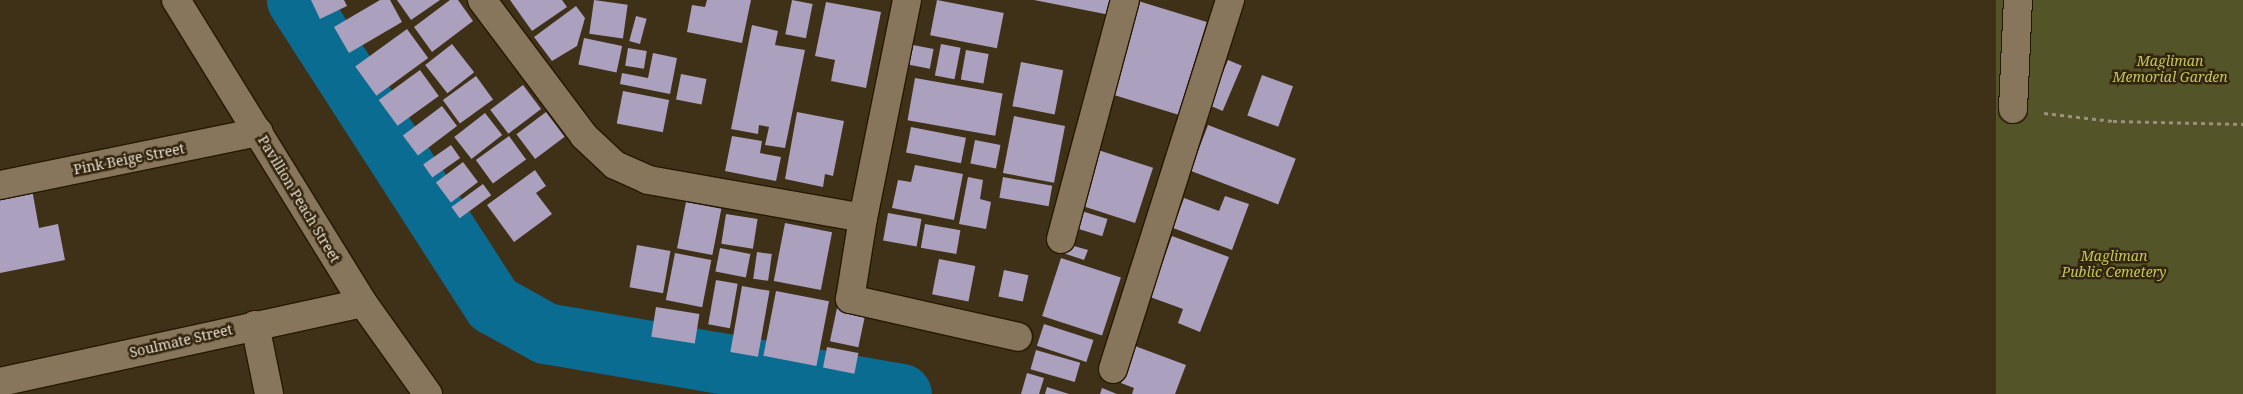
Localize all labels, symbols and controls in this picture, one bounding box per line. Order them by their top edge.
park label: Magliman Memorial Garden [2112,53,2228,85]
street label: Pavillion Peach Street [254,132,344,266]
street label: Pink Beige Street [72,140,186,178]
park label: Magliman Public Cemetery [2061,248,2167,280]
street label: Soulmate Street [128,321,234,361]

